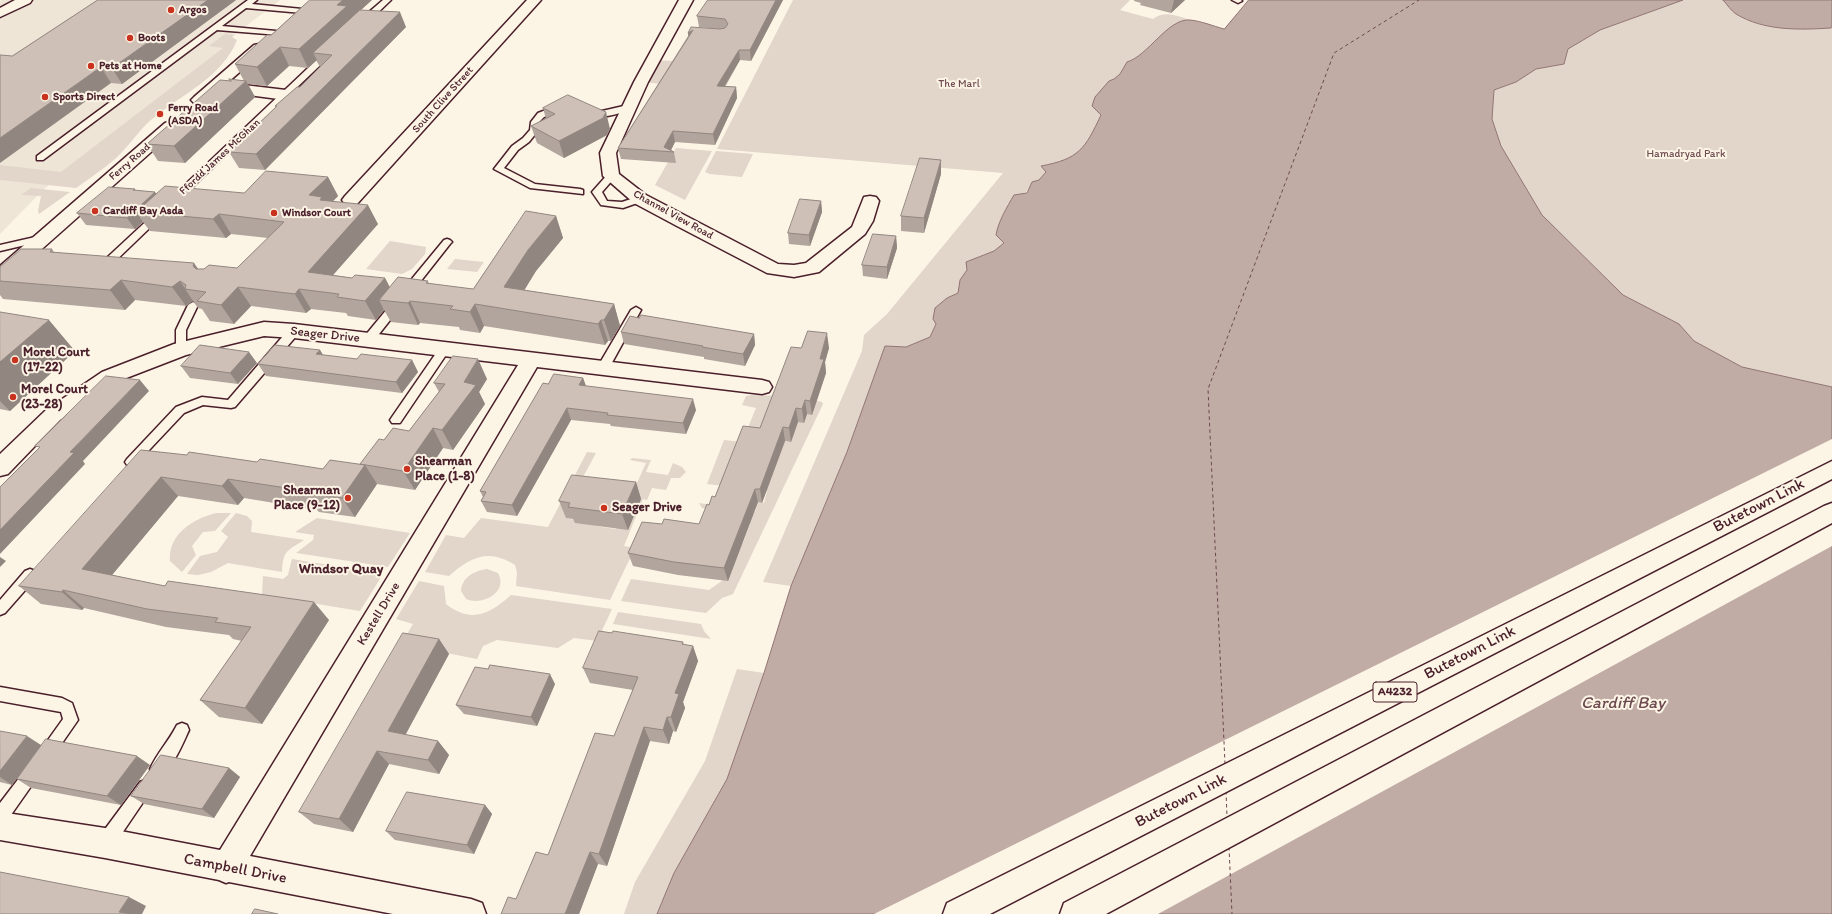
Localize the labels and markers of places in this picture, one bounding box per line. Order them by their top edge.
place label: Argos [179,3,207,17]
marker: Argos [166,5,176,15]
place label: Boots [138,31,165,45]
marker: Boots [125,33,135,43]
place label: Pets at Home [99,59,162,73]
marker: Pets at Home [86,61,96,71]
place label: Sports Direct [53,90,115,104]
marker: Sports Direct [40,92,50,102]
place label: Ferry Road (ASDA) [168,101,218,127]
marker: Ferry Road (ASDA) [155,109,165,119]
place label: Cardiff Bay Asda [103,204,183,218]
marker: Cardiff Bay Asda [90,206,100,216]
place label: Windsor Court [282,206,351,220]
marker: Windsor Court [269,208,279,218]
place label: Morel Court (17-22) [23,345,90,376]
marker: Morel Court (17-22) [10,355,20,365]
place label: Morel Court (23-28) [21,382,88,413]
marker: Morel Court (23-28) [8,392,18,402]
place label: Shearman Place (1-8) [415,454,475,485]
marker: Shearman Place (1-8) [402,464,412,474]
place label: Shearman Place (9-12) [274,483,340,514]
marker: Shearman Place (9-12) [343,493,353,503]
place label: Seager Drive [612,500,682,516]
marker: Seager Drive [599,503,609,513]

